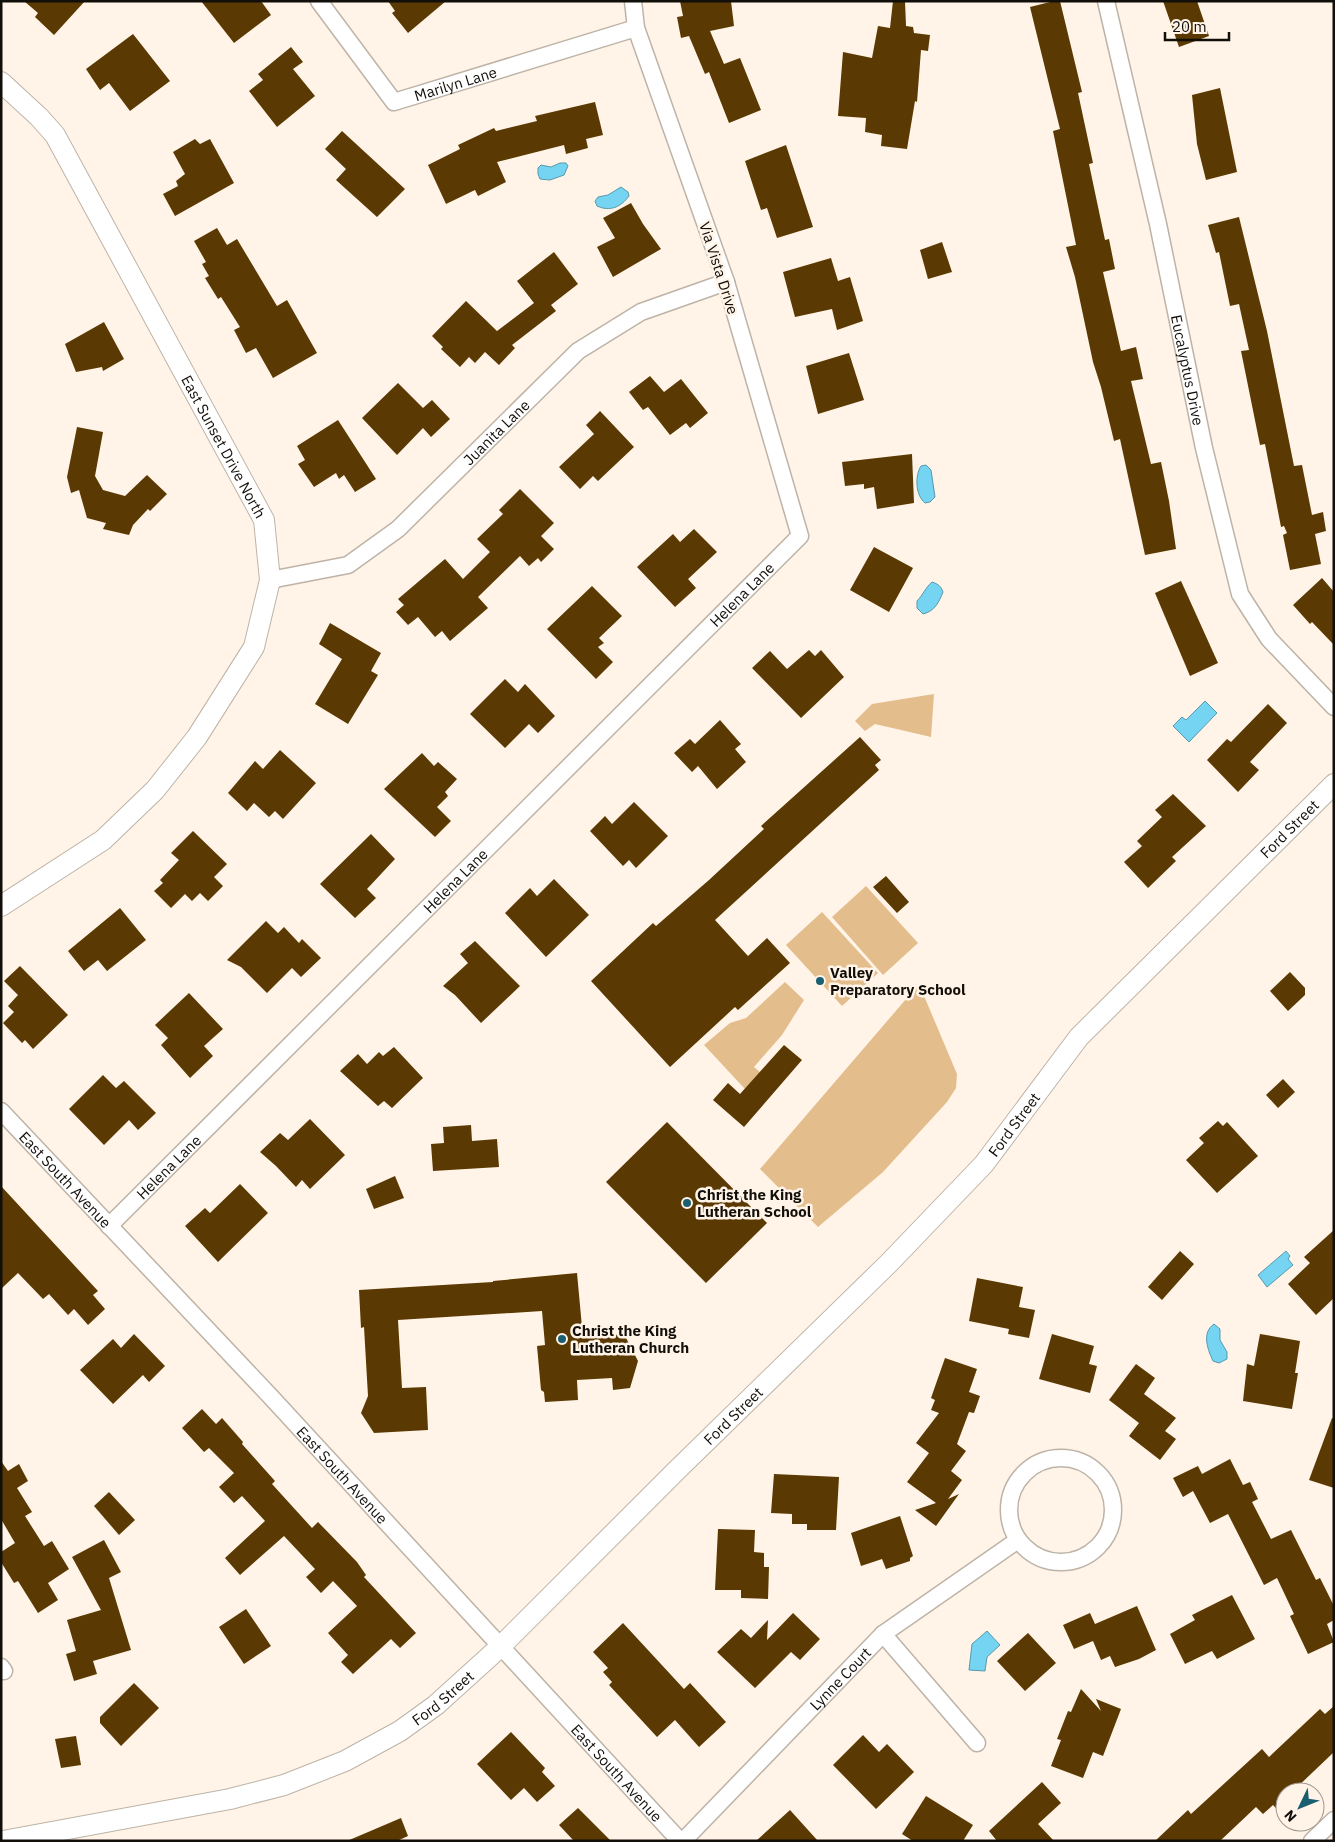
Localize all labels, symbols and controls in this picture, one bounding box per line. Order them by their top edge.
scale bar [1165,10,1229,42]
text: 20 m [1172,17,1207,36]
street label: Marilyn Lane [412,62,499,105]
street label: Via Vista Drive [695,219,743,317]
street label: Eucalyptus Drive [1167,313,1209,427]
street label: East Sunset Drive North [178,372,270,521]
street label: Juanita Lane [459,395,533,469]
street label: Helena Lane [705,558,778,631]
street label: Ford Street [1256,795,1323,862]
street label: Helena Lane [419,844,491,917]
place label: Valley Preparatory School [830,963,966,999]
marker: Valley Preparatory School [814,975,826,987]
street label: Ford Street [984,1088,1044,1160]
street label: East South Avenue [15,1127,116,1232]
street label: Helena Lane [132,1130,205,1203]
place label: Christ the King Lutheran School [697,1185,812,1221]
marker: Christ the King Lutheran School [681,1197,693,1209]
place label: Christ the King Lutheran Church [572,1321,689,1357]
marker: Christ the King Lutheran Church [556,1333,568,1345]
street label: Ford Street [699,1382,766,1449]
street label: East South Avenue [293,1422,392,1527]
street label: Lynne Court [805,1643,875,1714]
street label: Ford Street [408,1666,477,1729]
street label: East South Avenue [567,1720,667,1825]
north arrow [1275,1782,1325,1832]
text: N [1280,1806,1301,1826]

